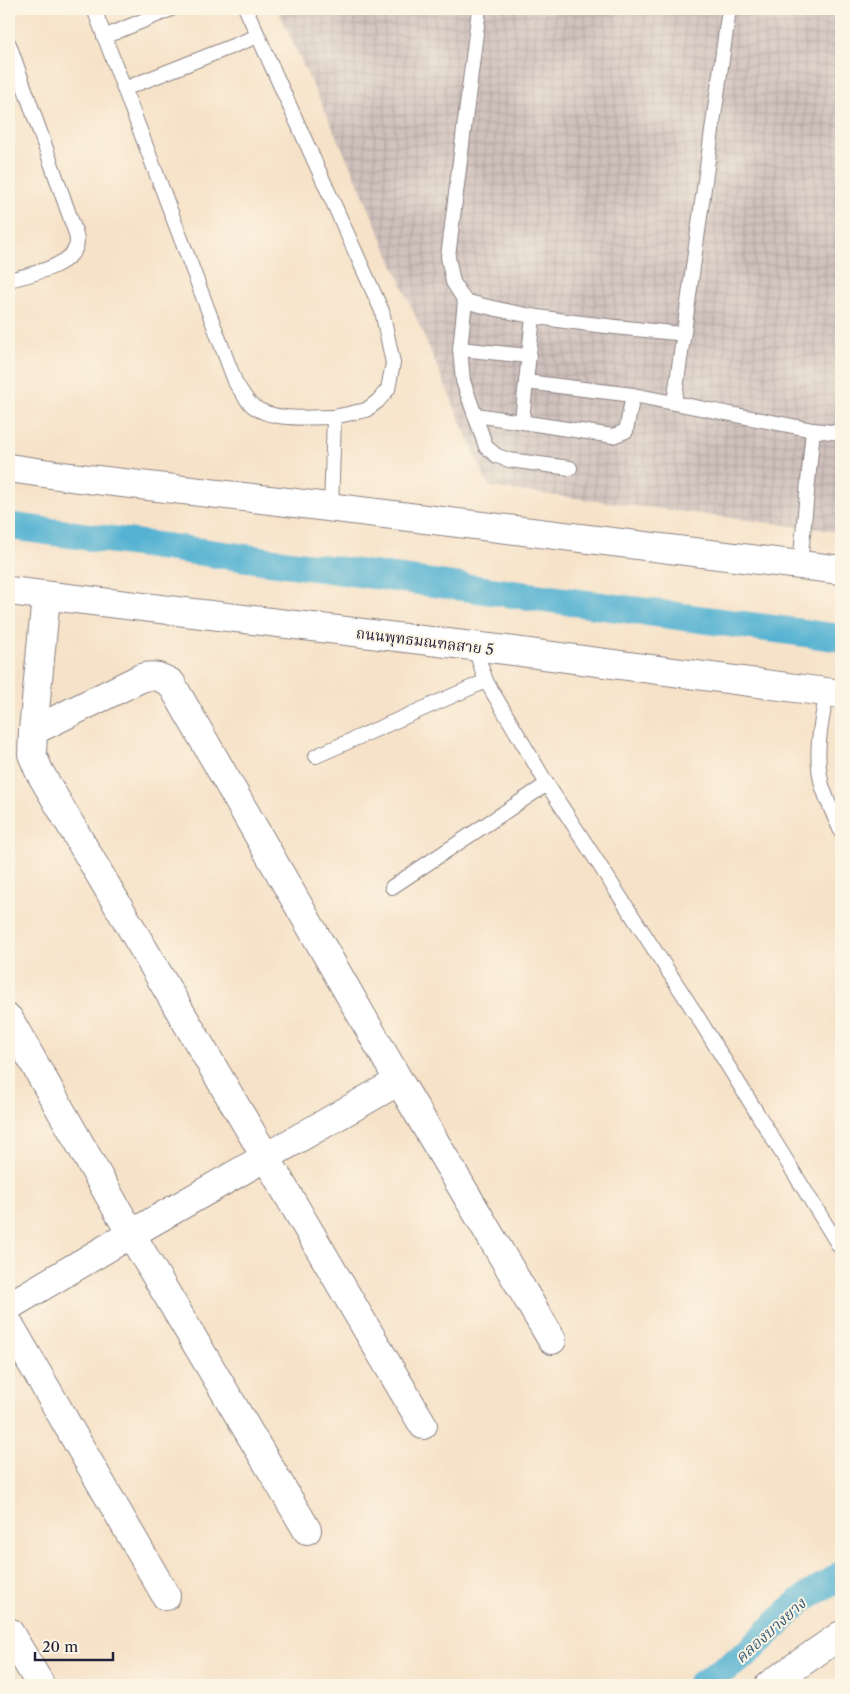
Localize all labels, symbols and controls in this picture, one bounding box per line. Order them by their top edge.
street label: ถนนพุทธมณฑลสาย 5 [355,623,495,661]
water label: คลองบางยาง [730,1592,810,1667]
scale bar [35,1629,112,1661]
text: 20 m [42,1637,78,1656]

